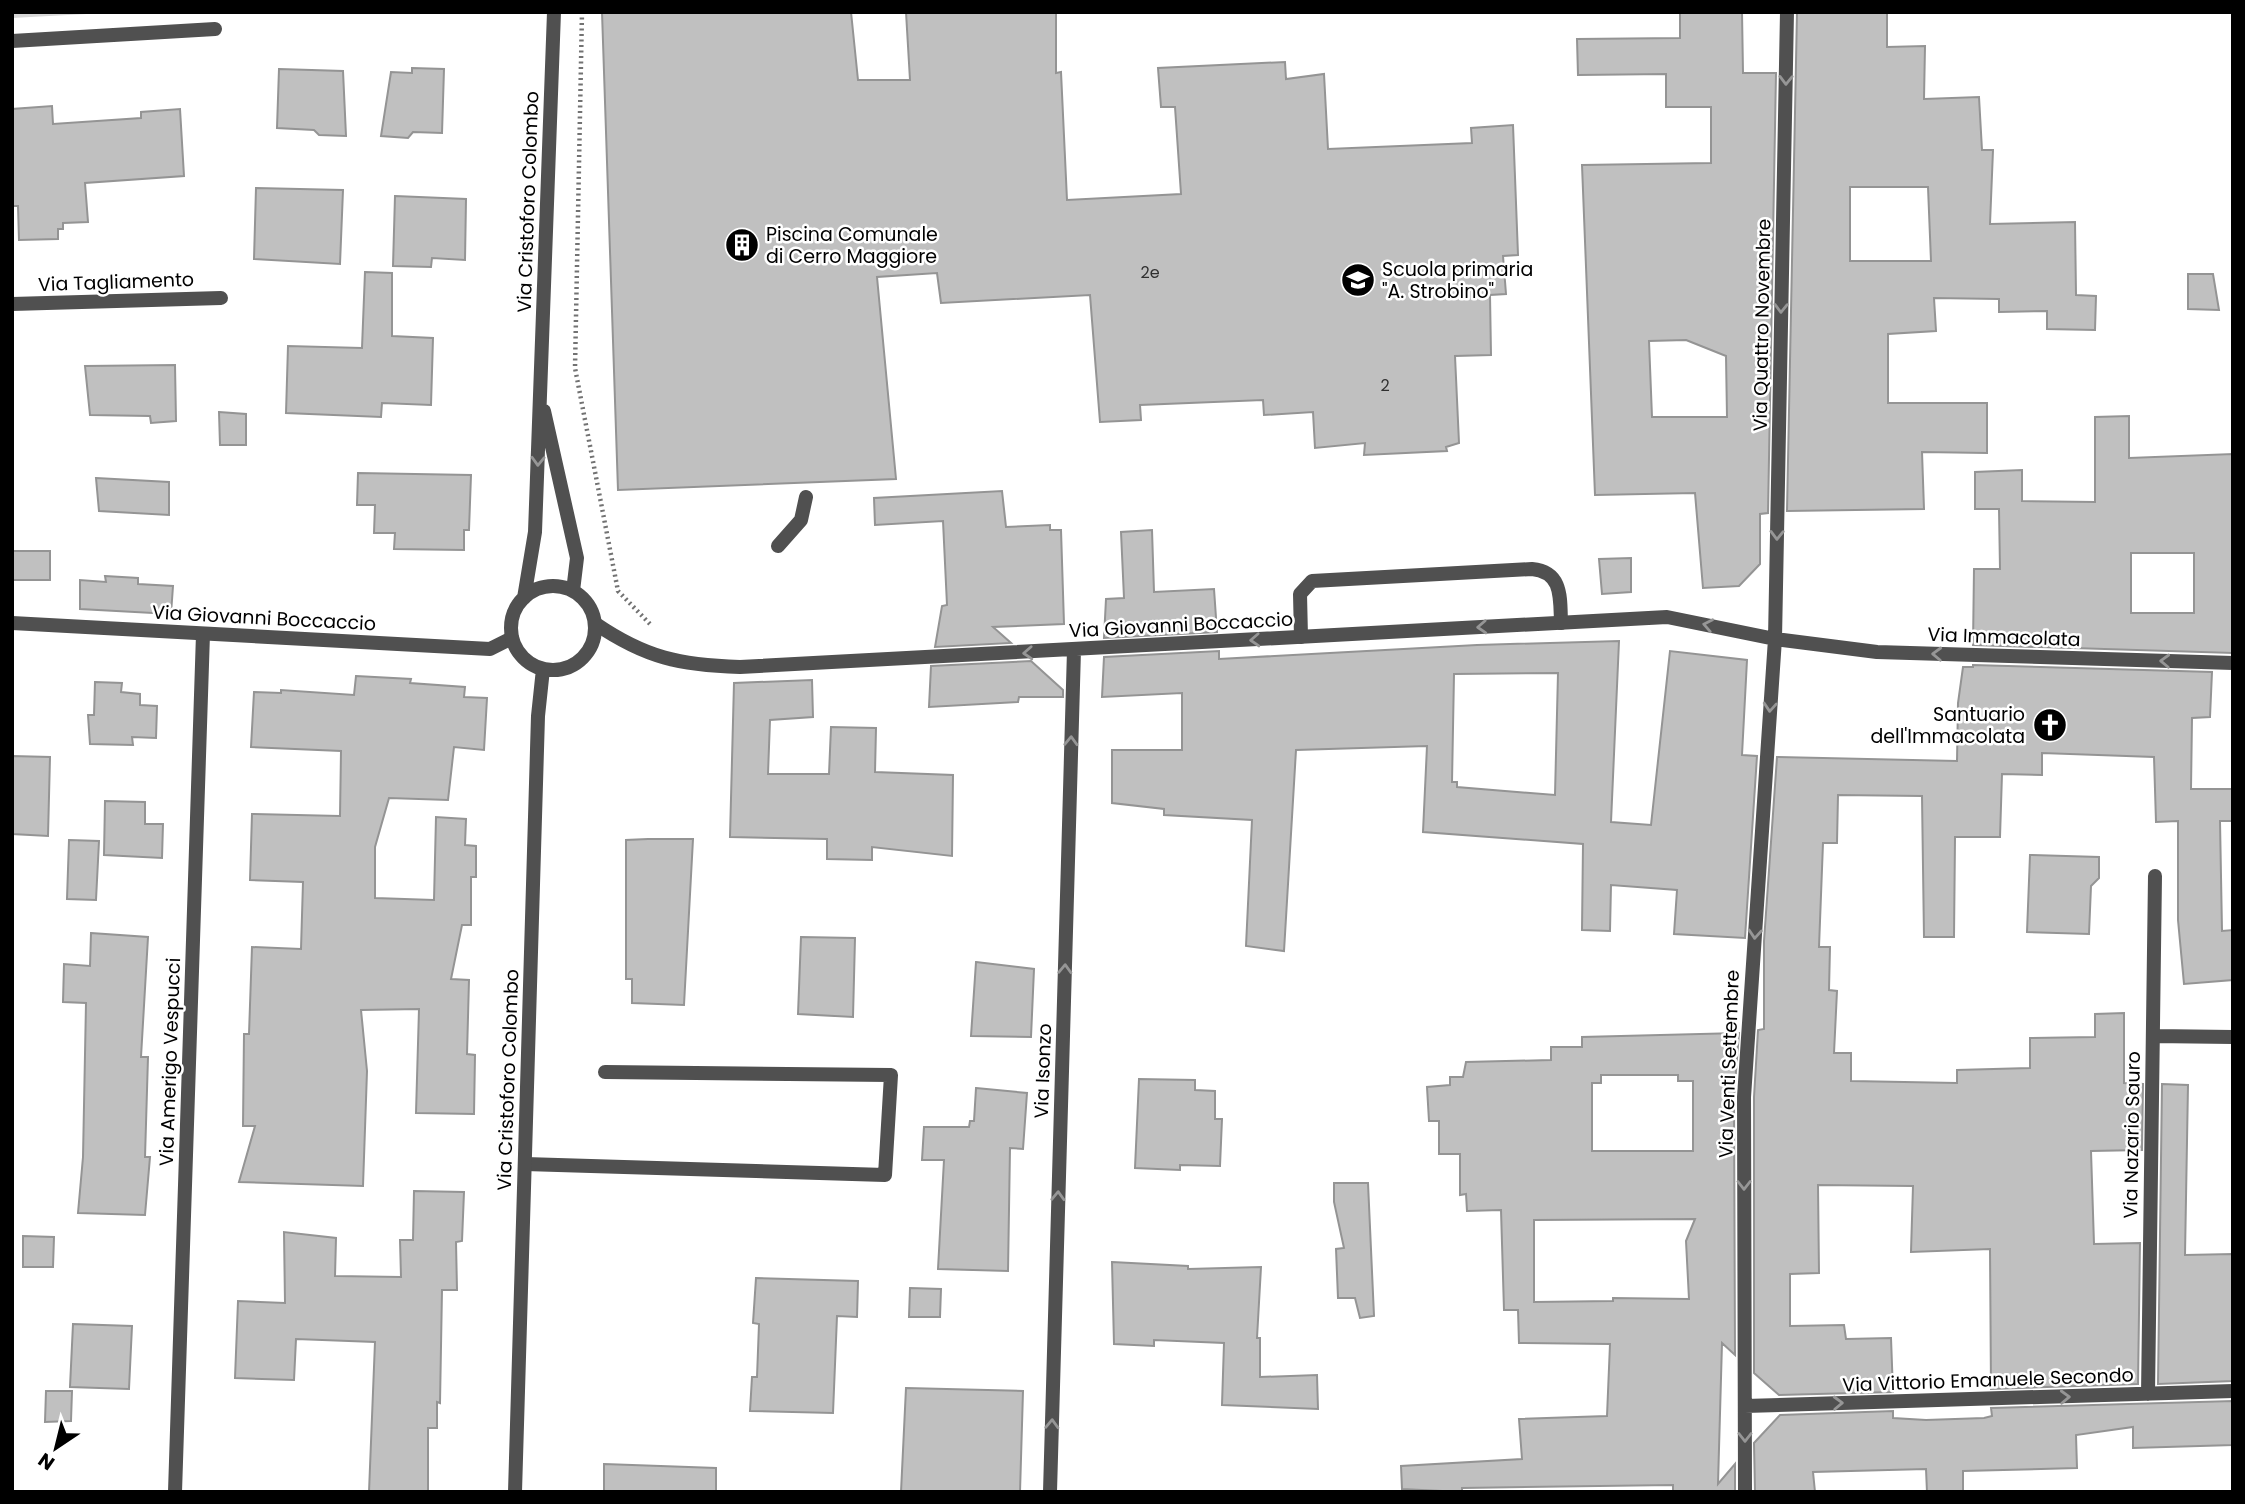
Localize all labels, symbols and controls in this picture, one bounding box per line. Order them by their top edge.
one-way arrow [1778,75,1793,86]
street label: Via Cristoforo Colombo [511,91,545,313]
street label: Via Quattro Novembre [1747,218,1777,432]
place label: Piscina Comunale di Cerro Maggiore [766,221,938,270]
building icon: Piscina Comunale di Cerro Maggiore [723,226,761,264]
place label: Scuola primaria "A. Strobino" [1382,256,1533,305]
house number: 2e [1140,261,1160,284]
school or university icon: Scuola primaria "A. Strobino" [1339,261,1377,299]
street label: Via Tagliamento [37,266,195,298]
one-way arrow [1774,303,1789,314]
house number: 2 [1380,374,1390,397]
one-way arrow [530,455,545,466]
one-way arrow [1769,531,1785,541]
street label: Via Giovanni Boccaccio [151,599,377,637]
street label: Via Giovanni Boccaccio [1068,606,1294,644]
one-way arrow [1476,619,1487,634]
one-way arrow [1702,619,1714,634]
street label: Via Immacolata [1927,621,2081,653]
one-way arrow [1249,632,1260,647]
one-way arrow [1022,645,1033,660]
one-way arrow [1931,646,1942,661]
one-way arrow [2159,653,2170,668]
place label: Santuario dell'Immacolata [1870,701,2025,750]
one-way arrow [1763,702,1778,713]
church icon: Santuario dell'Immacolata [2031,706,2069,744]
one-way arrow [1064,736,1079,747]
one-way arrow [1748,929,1763,940]
street label: Via Amerigo Vespucci [153,957,187,1167]
one-way arrow [1057,963,1073,973]
street label: Via Cristoforo Colombo [491,969,525,1191]
street label: Via Venti Settembre [1712,969,1746,1159]
street label: Via Isonzo [1028,1023,1058,1119]
street label: Via Nazario Sauro [2117,1051,2147,1219]
one-way arrow [1736,1181,1752,1191]
one-way arrow [1051,1190,1066,1201]
street label: Via Vittorio Emanuele Secondo [1842,1361,2134,1399]
one-way arrow [2060,1389,2071,1404]
one-way arrow [1832,1396,1843,1411]
north arrow [21,1413,91,1483]
one-way arrow [1044,1418,1059,1429]
one-way arrow [1737,1433,1753,1443]
text: N [33,1446,60,1477]

